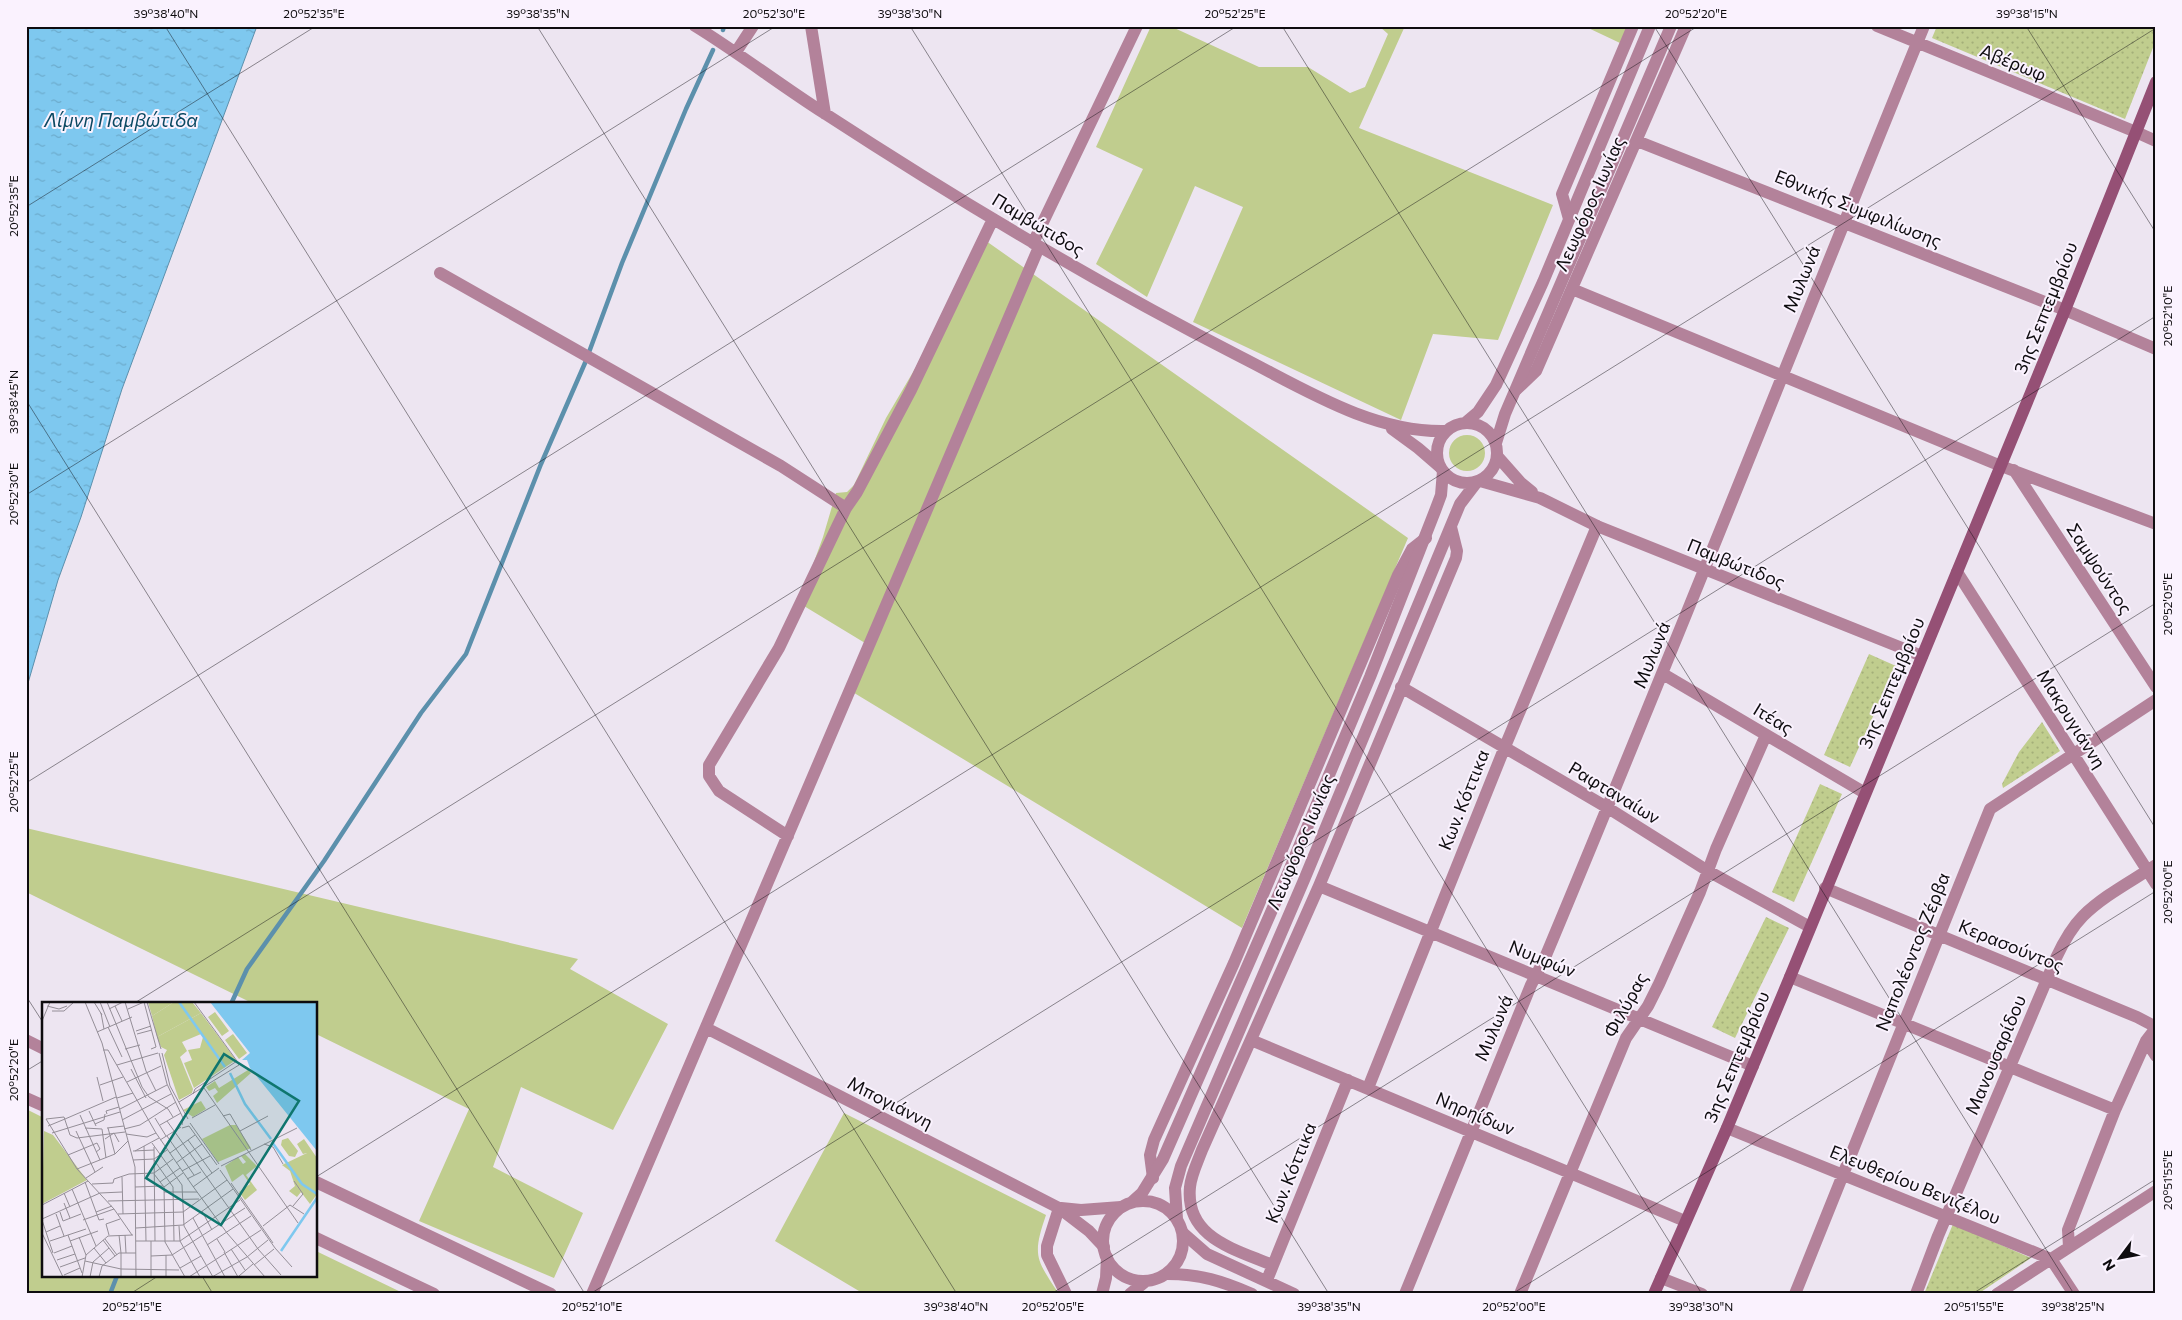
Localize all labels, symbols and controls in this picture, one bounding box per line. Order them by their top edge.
text: 39°38'40"N [134,6,198,20]
text: 20°52'35"E [283,6,345,20]
text: 39°38'35"N [506,6,570,20]
text: 20°52'30"E [743,6,805,20]
text: 39°38'30"N [878,6,942,20]
text: 20°52'25"E [1204,6,1266,20]
text: 20°52'20"E [1665,6,1727,20]
text: 39°38'15"N [1996,6,2058,20]
street label: Αβέρωφ [1977,39,2050,85]
water label: Λίμνη Παμβώτιδα [43,108,198,131]
street label: Λεωφόρος Ιωνίας [1549,133,1629,275]
street label: Εθνικής Συμφιλίωσης [1772,165,1945,252]
text: 20°52'35"E [6,175,20,237]
street label: Παμβώτιδος [988,188,1089,260]
street label: 3ης Σεπτεμβρίου [2009,238,2082,377]
street label: Μυλωνά [1778,242,1824,315]
text: 20°52'10"E [2160,286,2174,346]
text: 39°38'45"N [6,370,20,434]
text: 20°52'30"E [6,463,20,525]
street label: Σαμψούντος [2062,519,2137,618]
street label: Παμβώτιδος [1684,533,1789,593]
text: 20°52'05"E [2160,573,2174,635]
street label: 3ης Σεπτεμβρίου [1854,614,1929,751]
street label: Μυλωνά [1628,618,1674,691]
street label: Μακρυγιάννη [2033,665,2111,772]
street label: Ιτέας [1750,698,1797,739]
street label: Κων. Κόττικα [1433,746,1493,853]
text: 20°52'25"E [6,751,20,813]
street label: Ραφταναίων [1565,756,1664,828]
street label: Λεωφόρος Ιωνίας [1262,770,1339,913]
text: 20°52'00"E [2160,860,2174,924]
street label: Ναπολέοντος Ζέρβα [1870,869,1954,1034]
street label: Κερασούντος [1956,914,2067,976]
street label: Νυμφών [1506,935,1579,981]
street label: Φιλύρας [1598,968,1652,1041]
street label: 3ης Σεπτεμβρίου [1699,988,1774,1125]
street label: Μυλωνά [1469,991,1517,1064]
street label: Μανουσαρίδου [1960,991,2030,1118]
inset map [42,1002,318,1278]
text: 20°52'20"E [6,1039,20,1101]
street label: Μπογιάννη [844,1071,937,1133]
street label: Νηρηίδων [1433,1087,1518,1140]
street label: Κων. Κόττικα [1260,1119,1320,1226]
street label: Ελευθερίου Βενιζέλου [1827,1140,2004,1228]
text: 20°51'55"E [2160,1150,2174,1210]
north arrow [2094,1232,2144,1282]
text: N [2099,1256,2119,1274]
text: 20°52'15"E [102,1299,162,1313]
text: 20°52'10"E [562,1299,622,1313]
text: 39°38'40"N [924,1299,988,1313]
text: 20°52'05"E [1022,1299,1084,1313]
text: 39°38'35"N [1297,1299,1361,1313]
text: 20°52'00"E [1482,1299,1546,1313]
text: 39°38'30"N [1669,1299,1733,1313]
text: 20°51'55"E [1944,1299,2004,1313]
text: 39°38'25"N [2041,1299,2105,1313]

